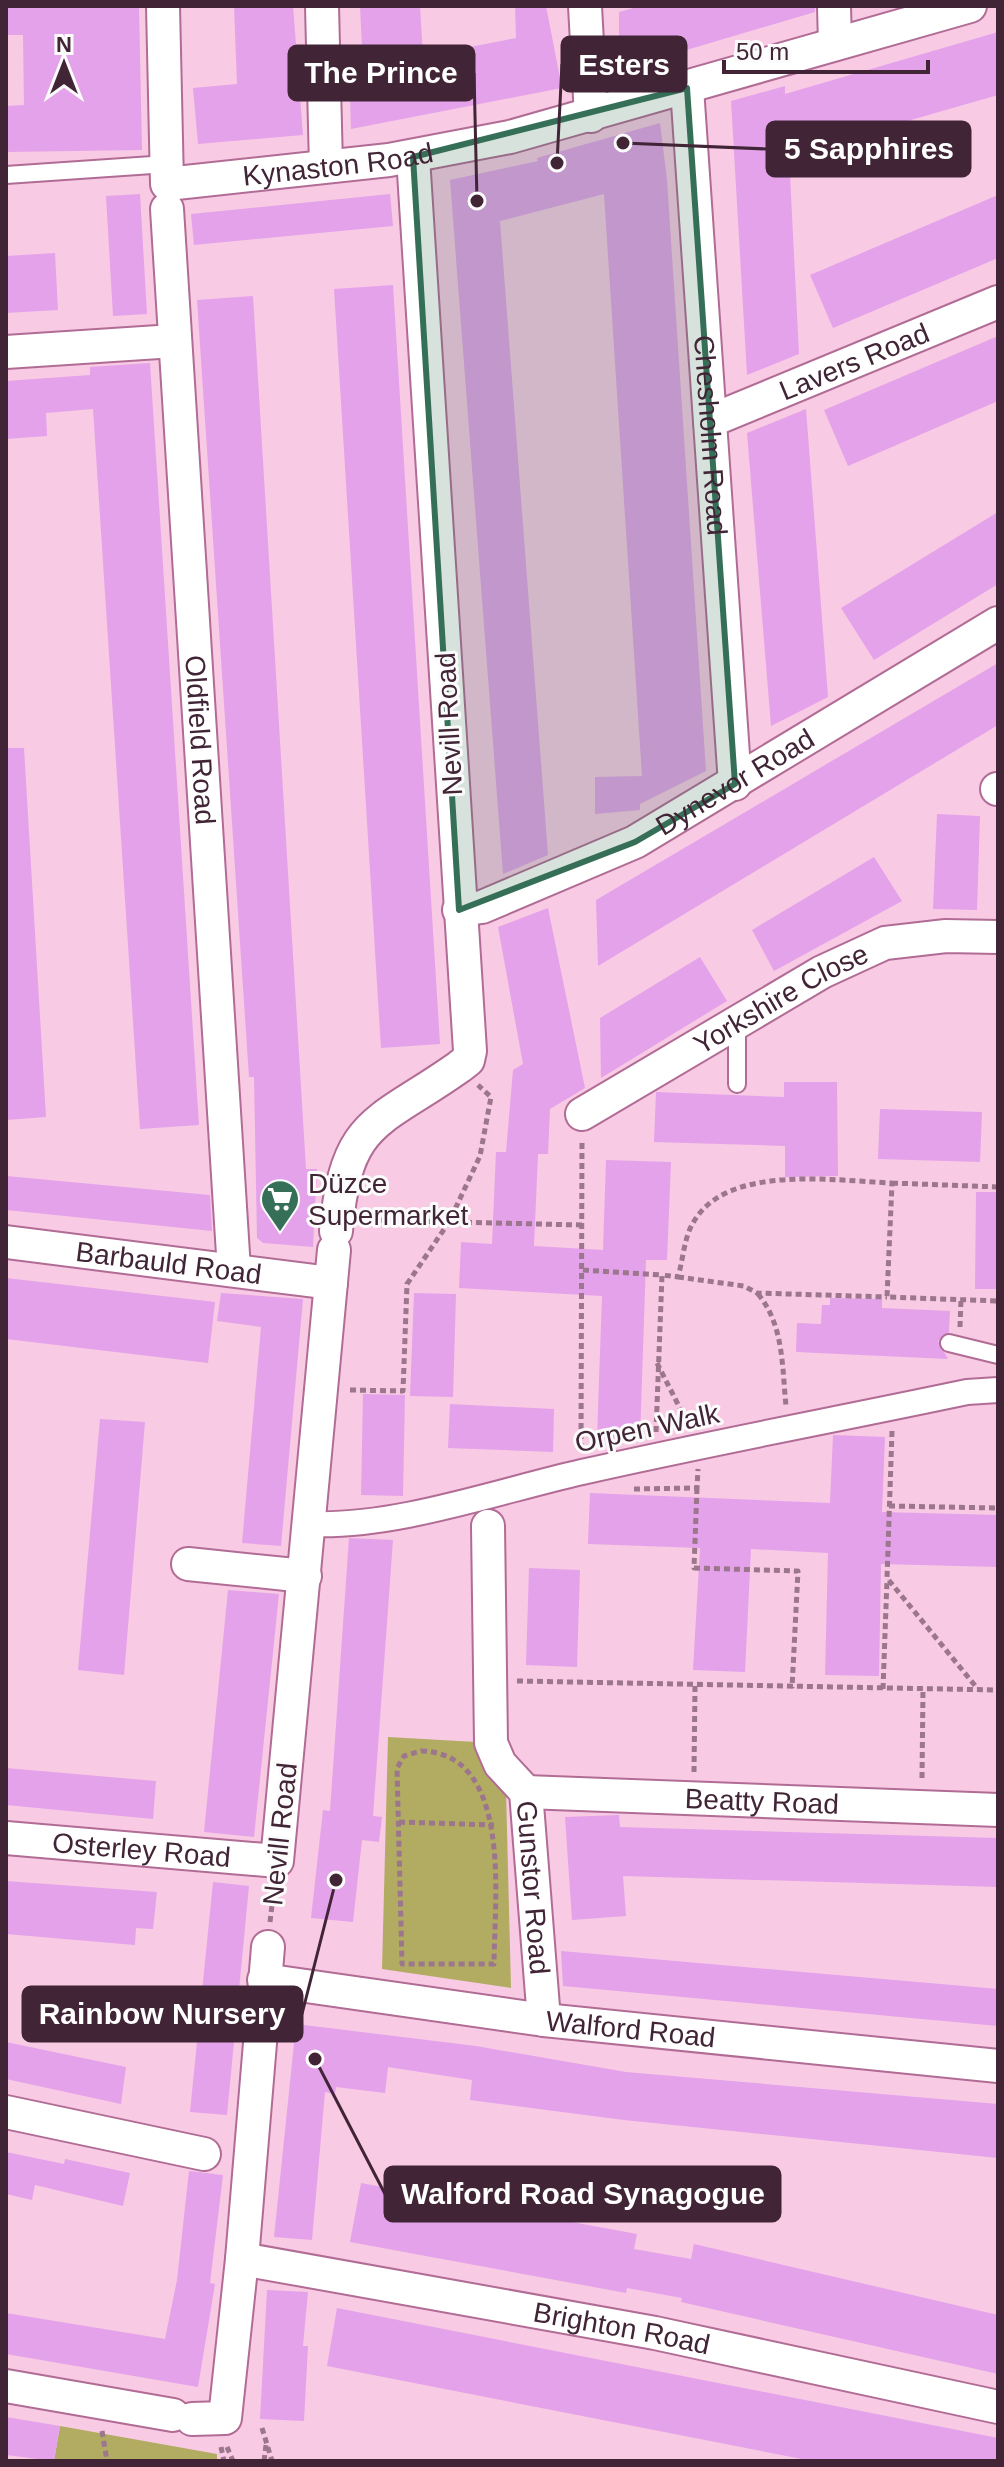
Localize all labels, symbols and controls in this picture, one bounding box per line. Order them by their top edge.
north arrow [24,24,104,104]
scale bar [724,24,928,74]
text: N [56,32,72,57]
callout: Esters [562,37,686,91]
text: 50 m [736,38,789,65]
callout: The Prince [289,46,474,100]
text: Esters [578,48,670,81]
text: The Prince [304,56,458,89]
callout: 5 Sapphires [767,122,970,176]
text: 5 Sapphires [784,132,954,165]
street label: Kynaston Road [241,136,436,191]
street label: Lavers Road [775,317,933,406]
street label: Chesholm Road [689,334,733,536]
street label: Nevill Road [430,652,468,796]
street label: Oldfield Road [180,654,221,826]
street label: Dynevor Road [650,722,819,841]
street label: Yorkshire Close [688,938,873,1060]
place label: Düzce Supermarket [308,1168,469,1231]
supermarket icon: Düzce Supermarket [259,1178,301,1233]
street label: Barbauld Road [74,1235,263,1290]
street label: Orpen Walk [572,1397,723,1458]
street label: Nevill Road [257,1761,303,1907]
street label: Beatty Road [684,1783,839,1819]
street label: Gunstor Road [511,1799,556,1976]
street label: Osterley Road [51,1826,232,1873]
callout: Rainbow Nursery [23,1987,302,2041]
text: Rainbow Nursery [39,1997,286,2030]
street label: Walford Road [544,2005,717,2053]
callout: Walford Road Synagogue [385,2167,780,2221]
text: Walford Road Synagogue [401,2177,765,2210]
street label: Brighton Road [531,2296,713,2360]

